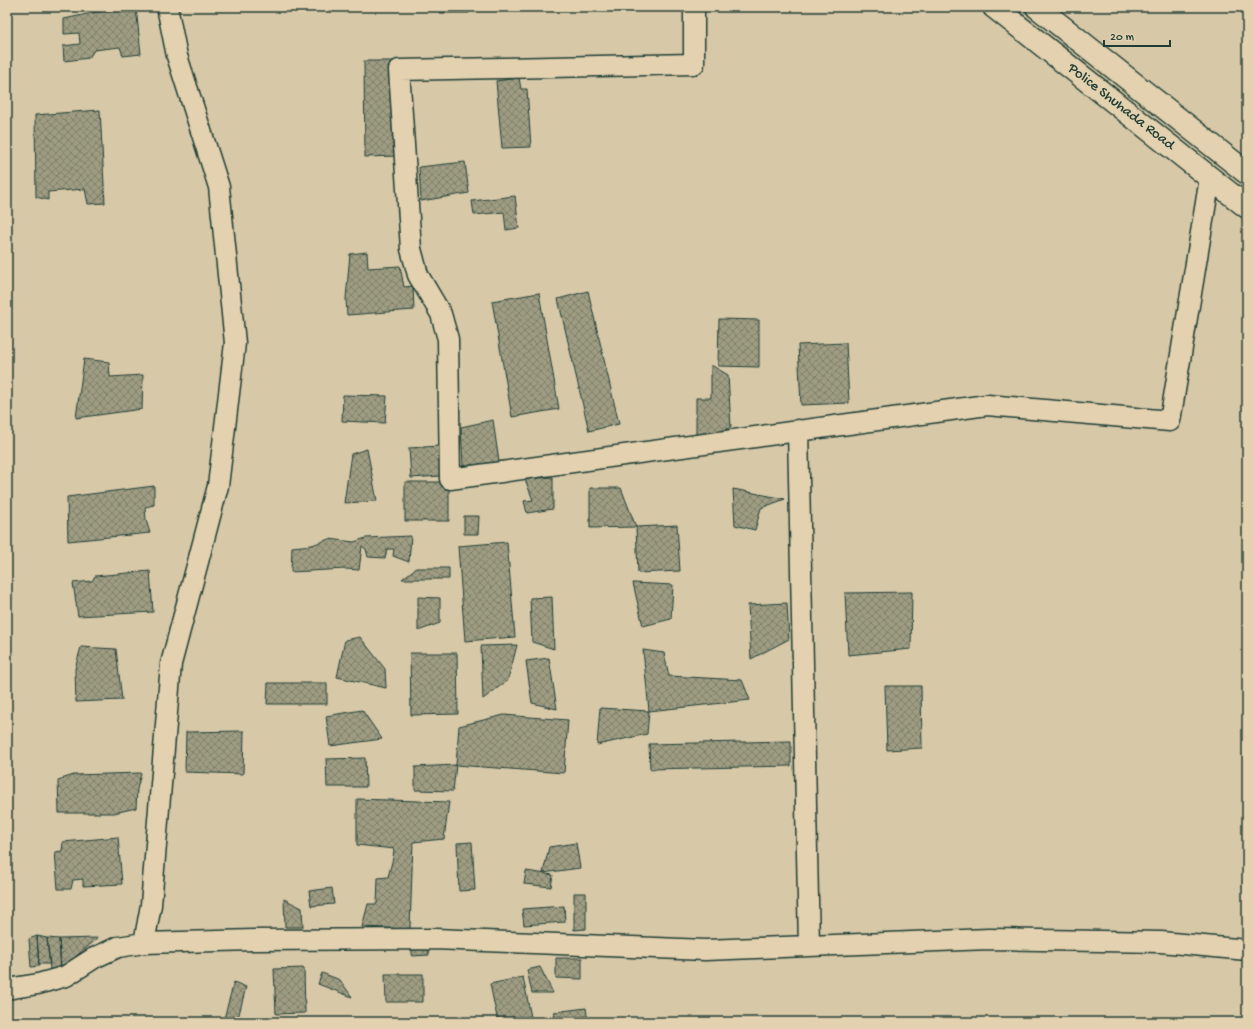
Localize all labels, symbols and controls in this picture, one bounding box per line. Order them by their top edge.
scale bar [1104,22,1170,48]
text: 20 m [1110,31,1135,45]
street label: Police Shuhada Road [1063,59,1179,155]

